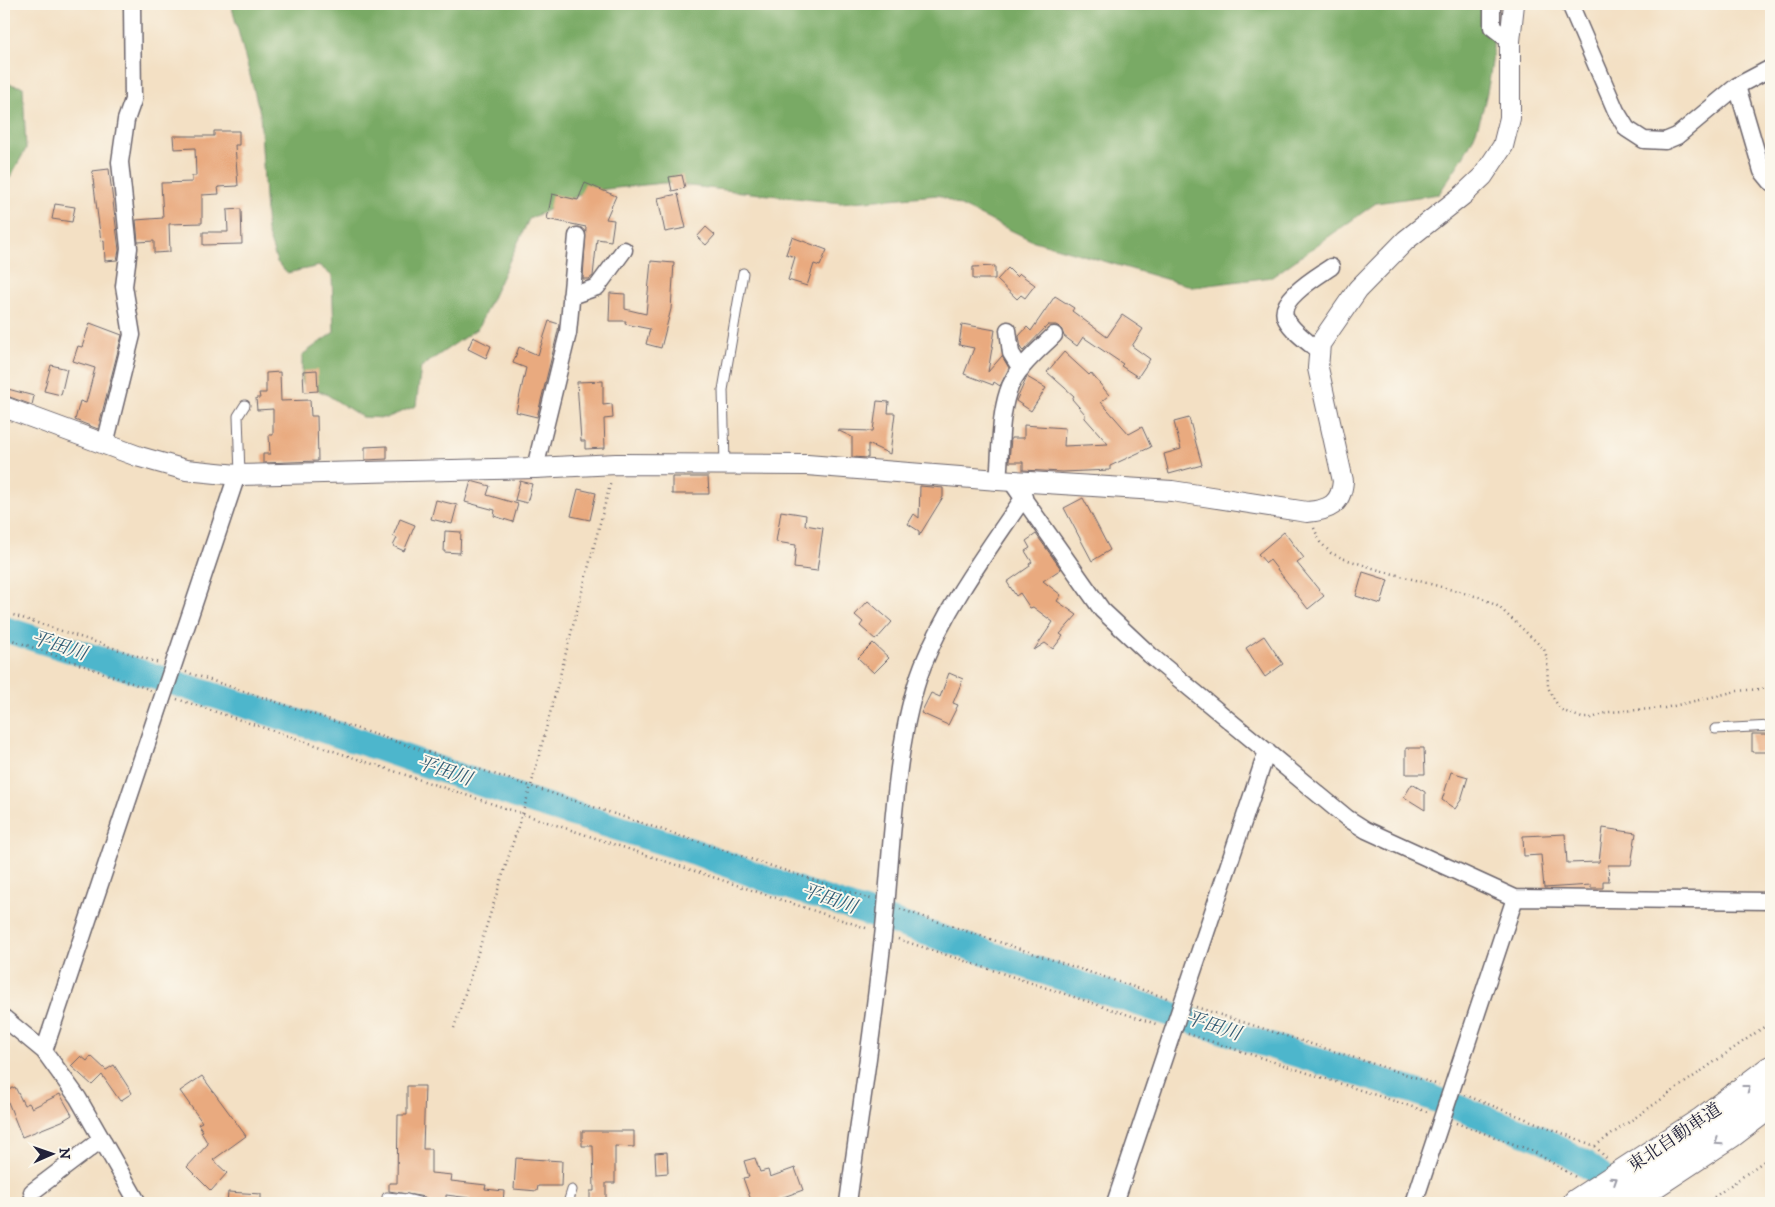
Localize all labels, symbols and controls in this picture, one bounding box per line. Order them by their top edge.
water label: 平田川 [28,626,92,666]
water label: 平田川 [413,751,477,792]
water label: 平田川 [798,879,862,920]
water label: 平田川 [1182,1006,1246,1046]
one-way arrow [1741,1086,1750,1094]
street label: 東北自動車道 [1624,1099,1726,1177]
north arrow [28,1130,78,1180]
one-way arrow [1714,1136,1724,1145]
text: N [55,1148,73,1160]
one-way arrow [1608,1177,1617,1186]

